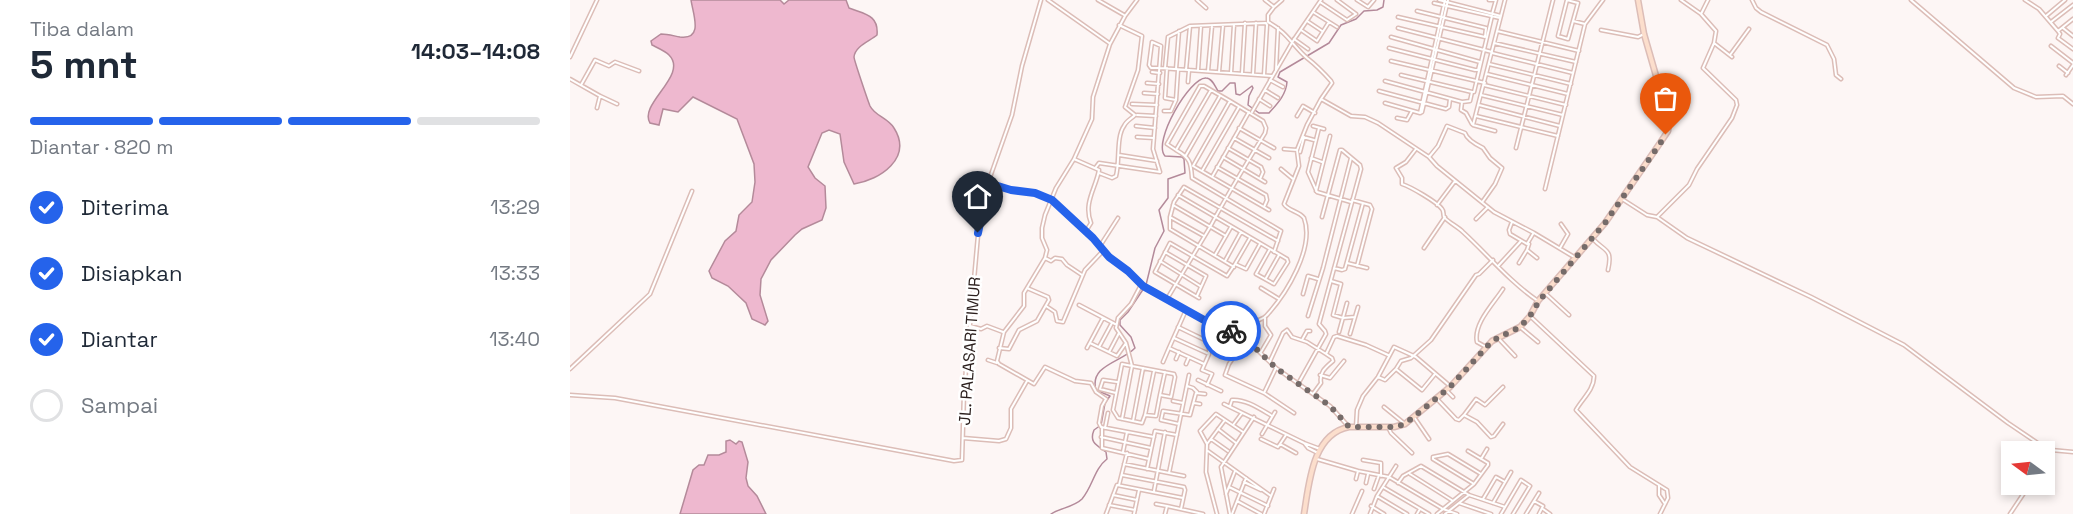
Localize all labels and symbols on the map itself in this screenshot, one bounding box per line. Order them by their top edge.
pin [1640,73,1691,135]
pin [952,171,1003,233]
street label: JL. PALASARI TIMUR [954,276,985,426]
courier [1201,301,1261,361]
north arrow [2001,441,2055,495]

